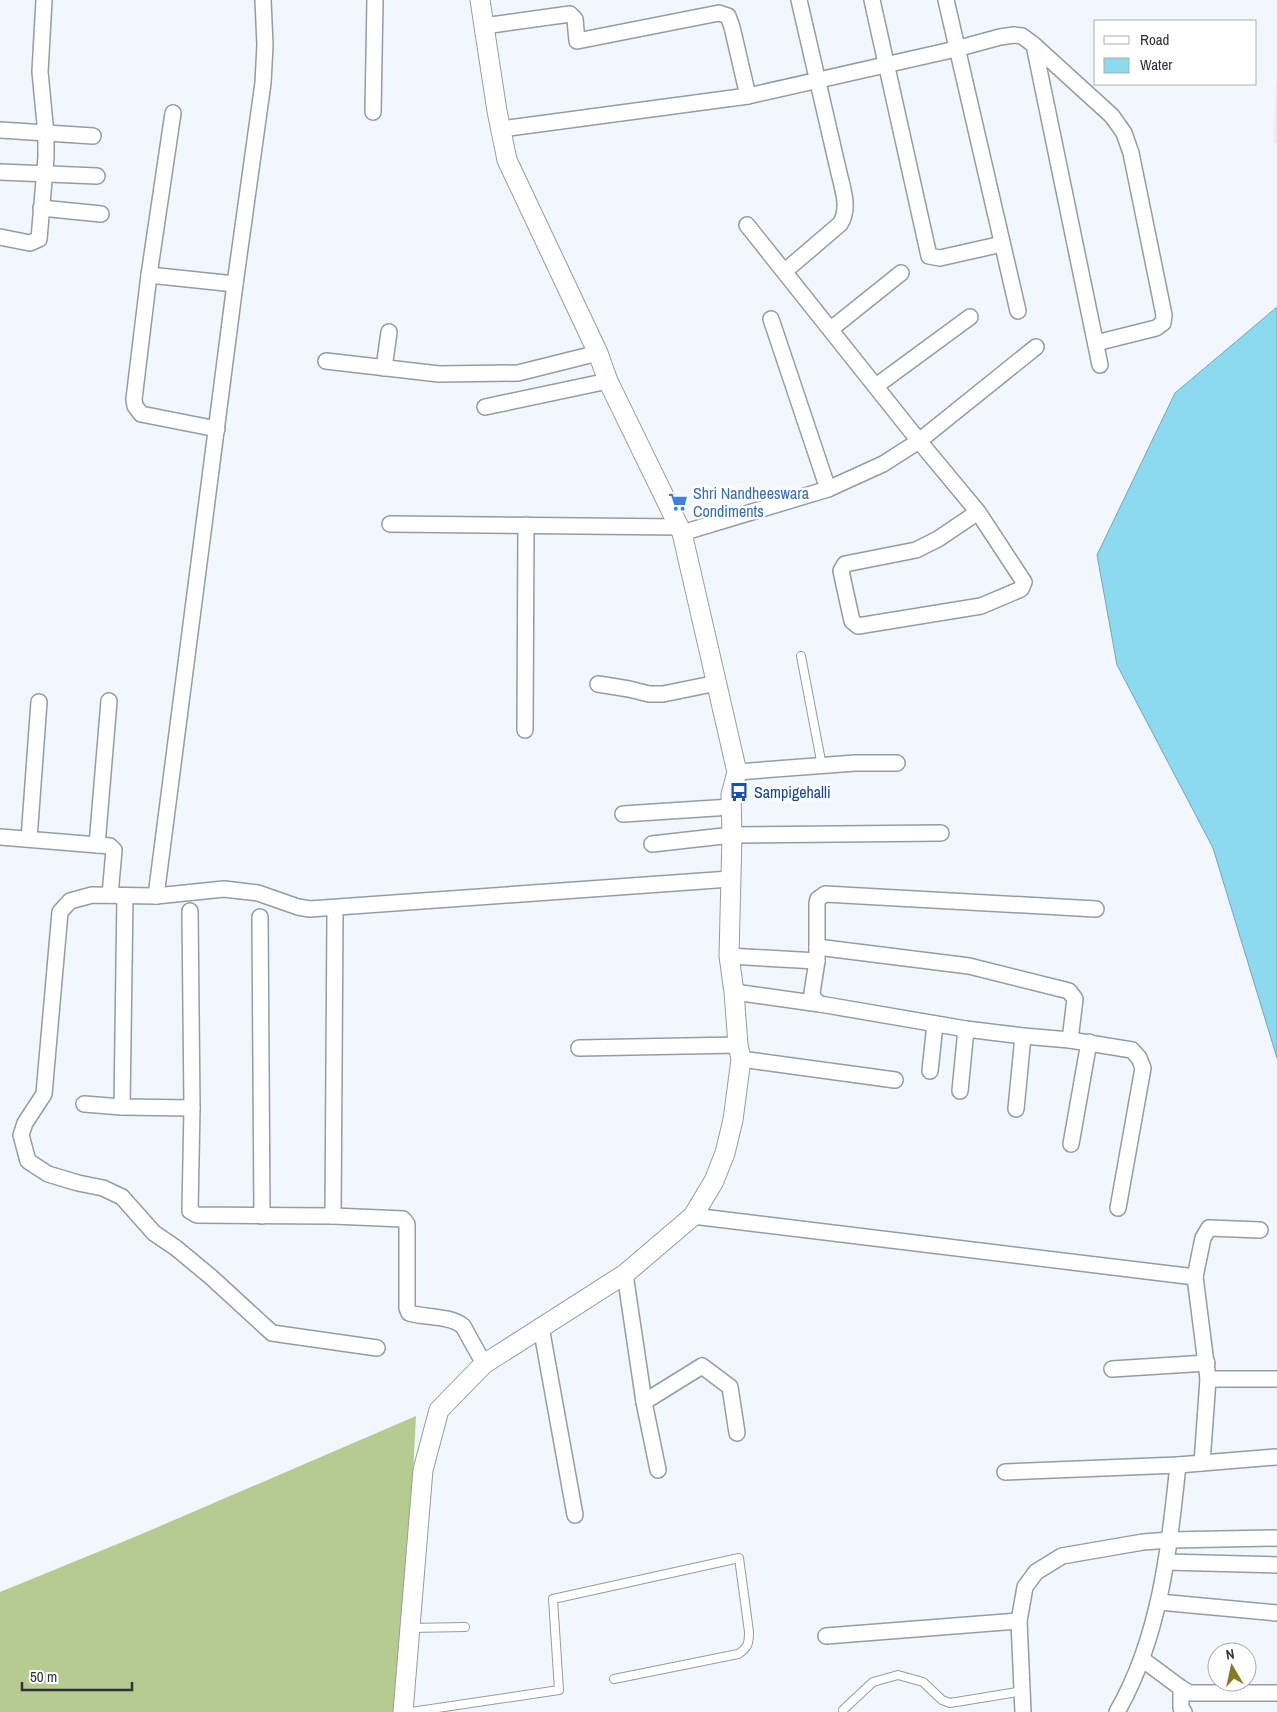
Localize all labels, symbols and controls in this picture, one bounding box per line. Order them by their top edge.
legend [1094,20,1257,85]
text: Road [1140,29,1169,50]
text: Water [1140,54,1172,75]
place label: Shri Nandheeswara Condiments [693,482,810,522]
supermarket icon: Shri Nandheeswara Condiments [667,491,689,513]
bus stop icon: Sampigehalli [728,781,750,803]
place label: Sampigehalli [754,781,831,803]
north arrow [1207,1642,1257,1692]
text: N [1224,1645,1235,1664]
scale bar [22,1660,132,1692]
text: 50 m [30,1666,57,1687]

